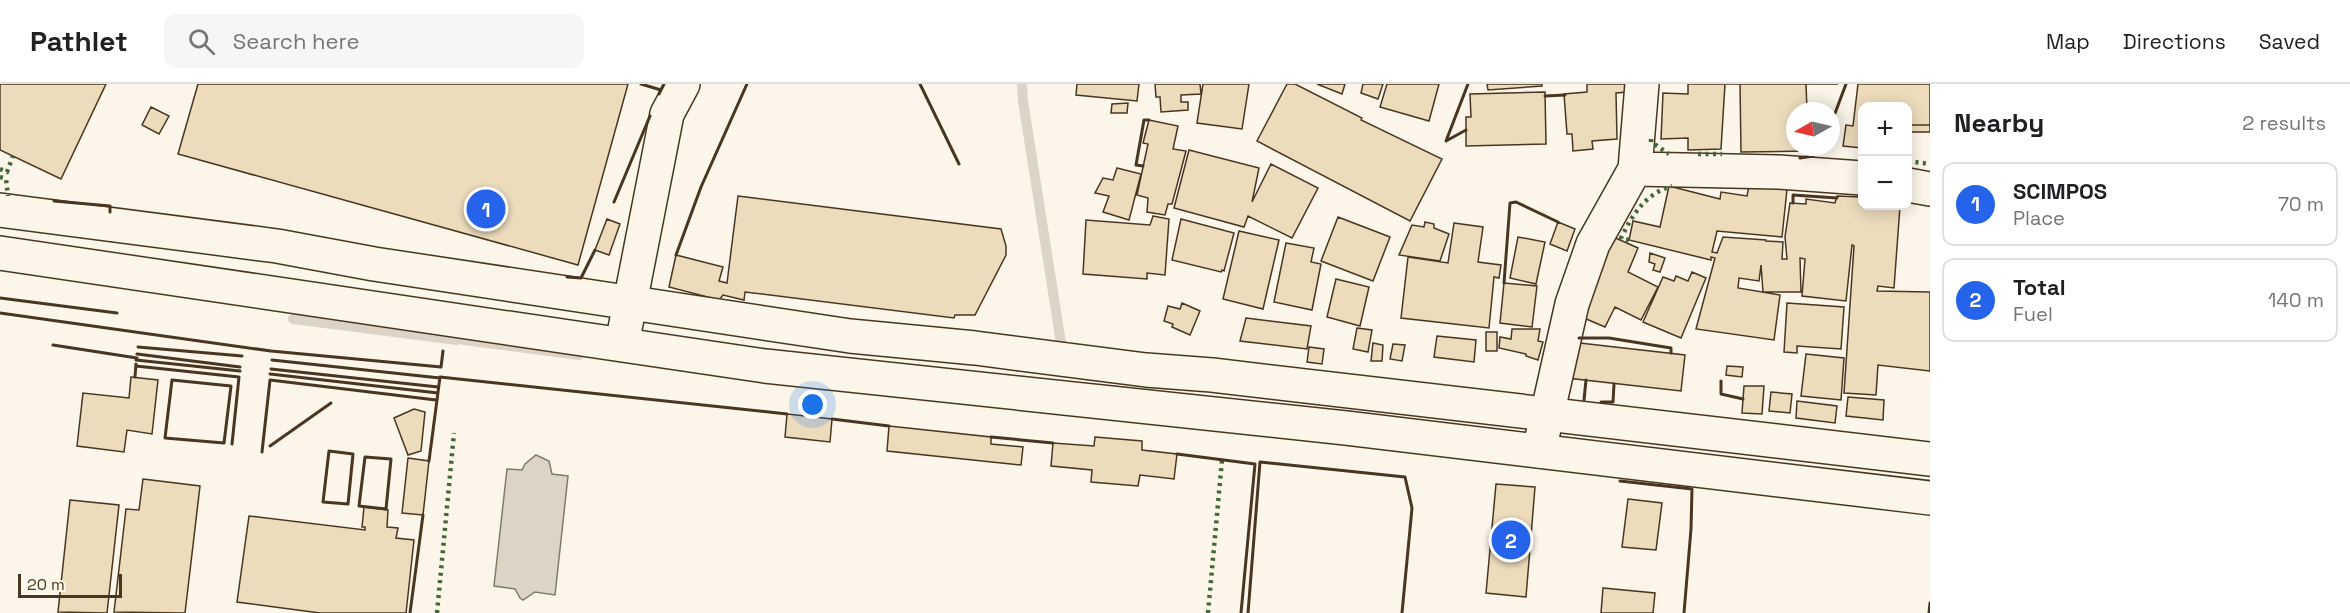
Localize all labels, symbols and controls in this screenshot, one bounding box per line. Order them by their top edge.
search box [164,14,584,68]
text: Pathlet [30,23,128,59]
icon: search [185,25,218,58]
text: Search here [233,27,360,55]
text: Map [2046,28,2090,55]
text: Directions [2123,28,2226,55]
text: Saved [2259,28,2320,55]
north arrow [1786,102,1840,156]
map controls [1858,102,1912,210]
button: + [1858,102,1912,156]
text: Nearby [1954,106,2044,140]
text: 2 results [2242,110,2326,136]
button: − [1858,156,1912,210]
text: SCIMPOS [2013,177,2107,205]
pin: 1 [466,186,506,232]
text: 1 [1971,191,1980,217]
text: 70 m [2278,191,2324,217]
text: Place [2013,205,2065,231]
text: Total [2013,273,2066,301]
text: 2 [1970,287,1981,313]
text: 140 m [2268,287,2324,313]
text: Fuel [2013,301,2053,327]
your location [798,390,827,419]
pin: 2 [1492,518,1530,562]
scale bar [18,571,122,598]
text: 20 m [27,574,65,595]

